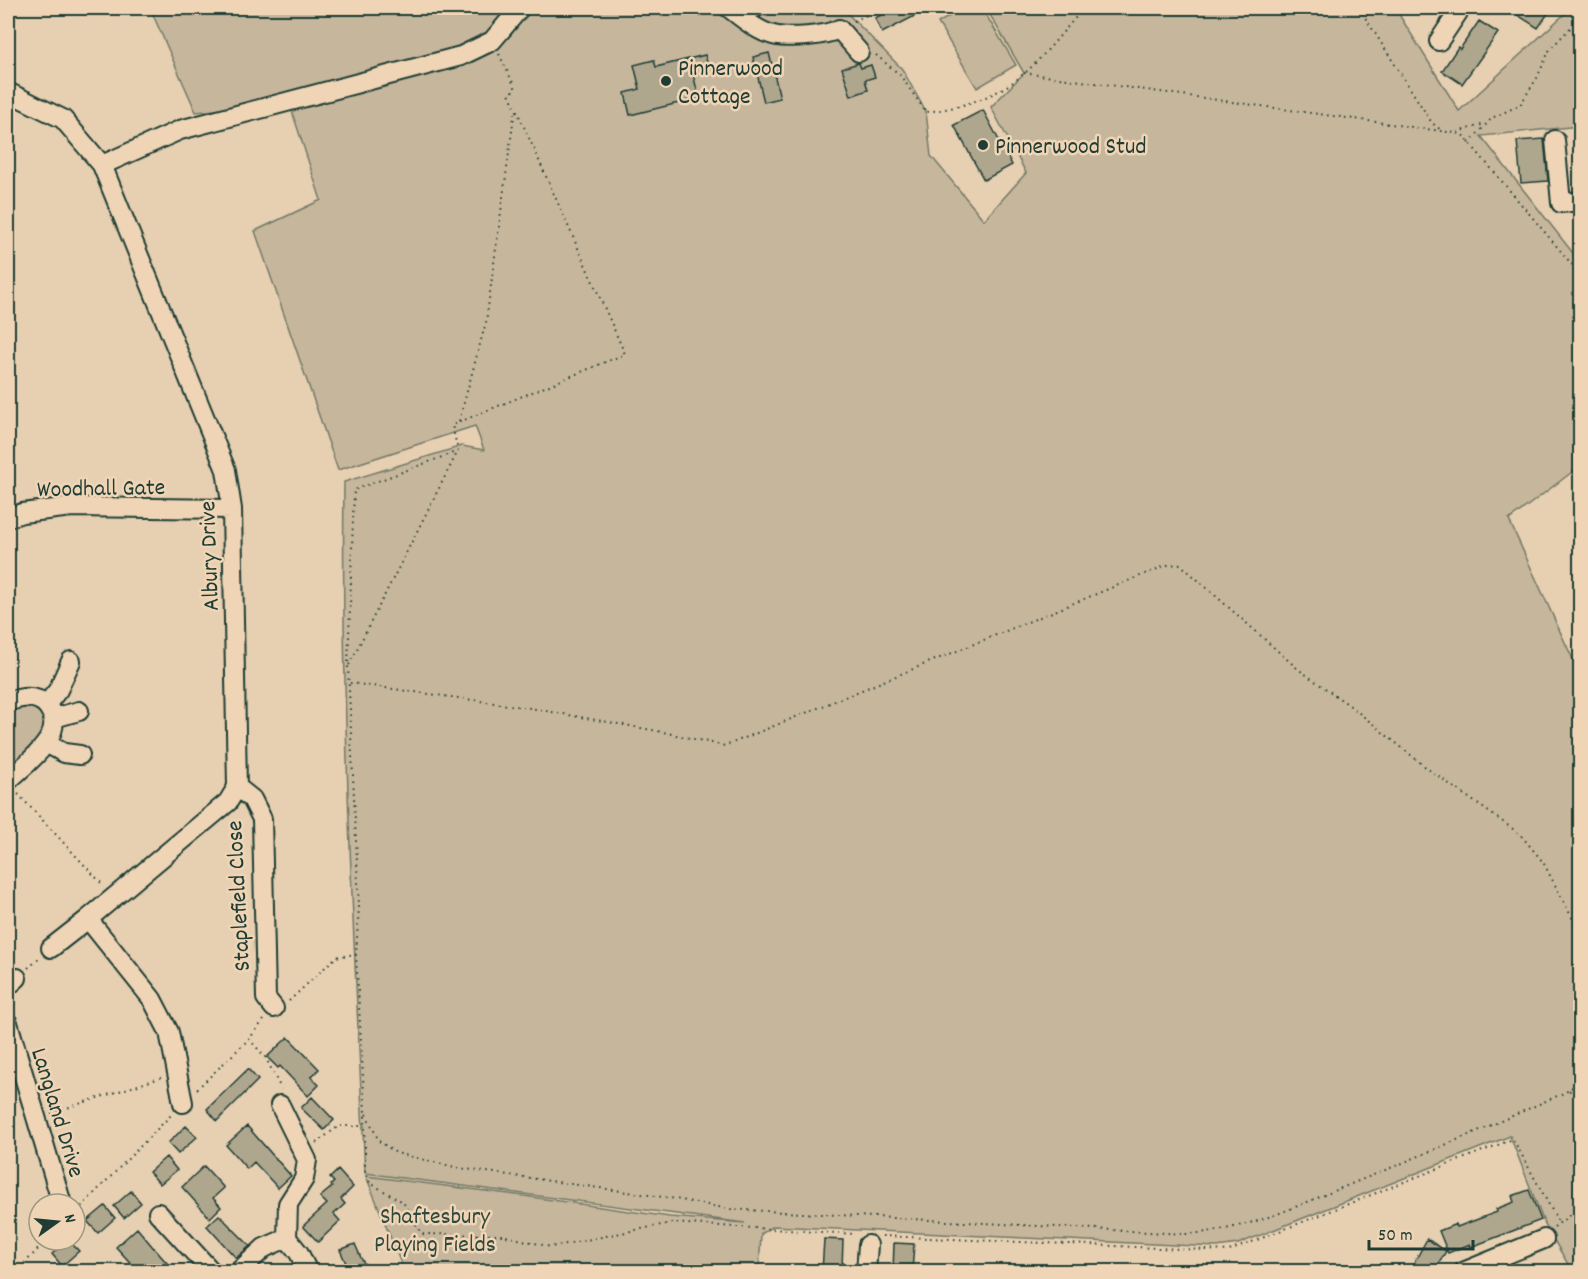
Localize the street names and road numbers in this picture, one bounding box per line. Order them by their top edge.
street label: Woodhall Gate [37,472,166,508]
street label: Albury Drive [192,500,230,611]
street label: Staplefield Close [219,820,261,972]
street label: Langland Drive [20,1044,92,1182]

